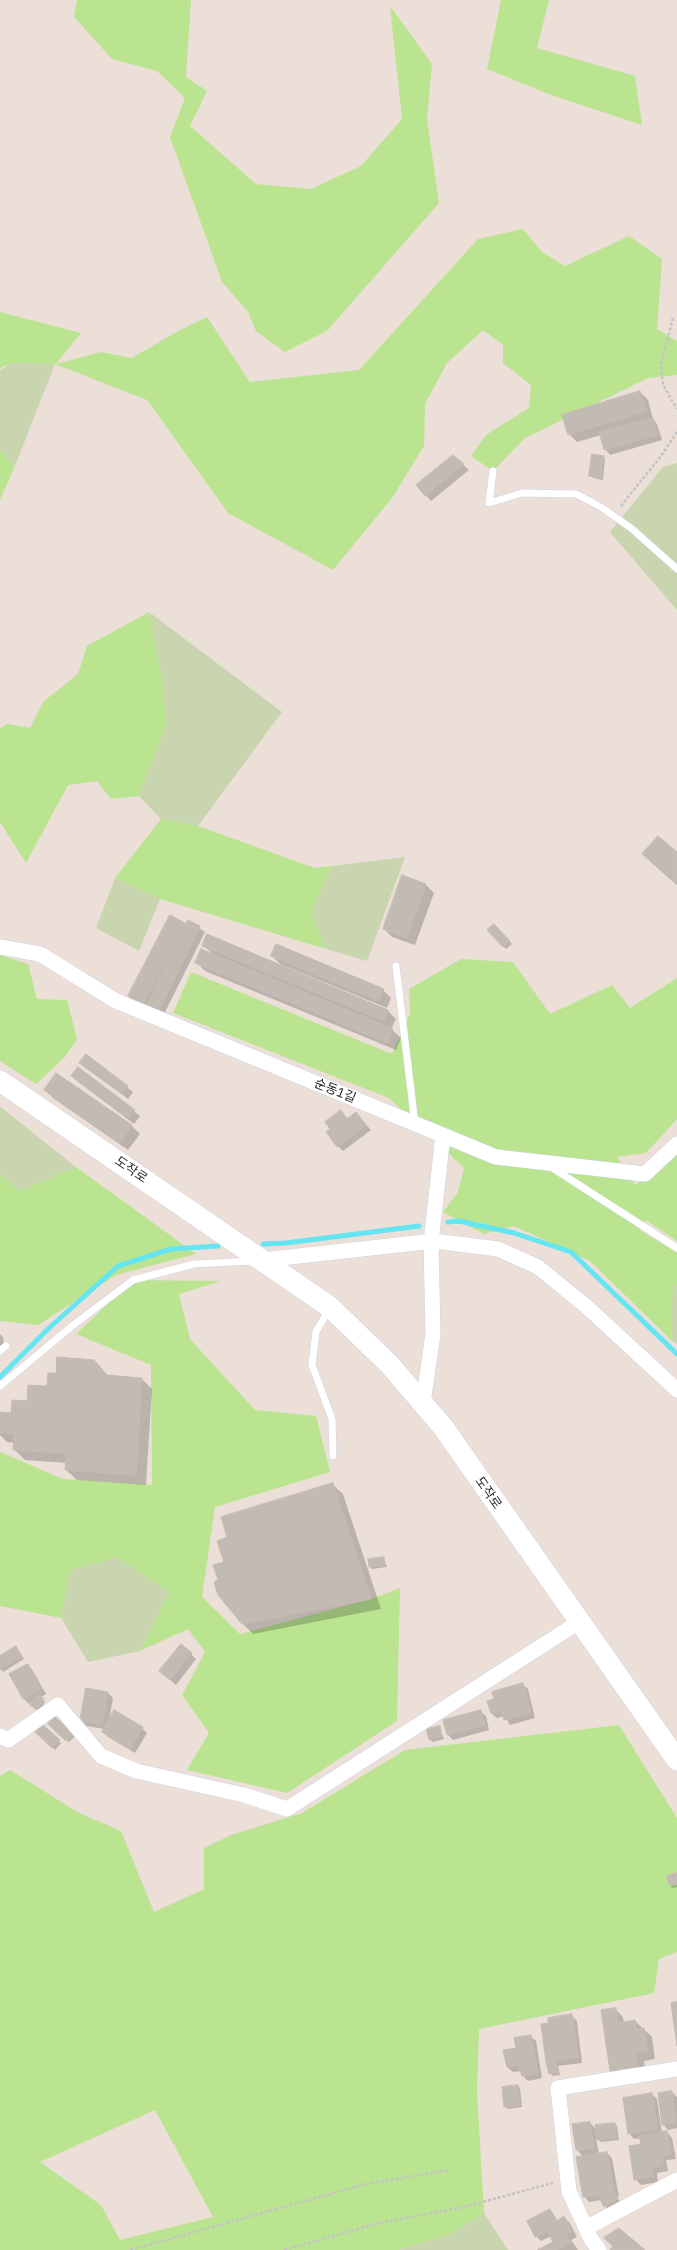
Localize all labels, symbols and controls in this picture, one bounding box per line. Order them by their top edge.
street label: 순동1길 [312,1076,358,1106]
street label: 도작로 [112,1154,150,1186]
street label: 도작로 [471,1474,505,1512]

